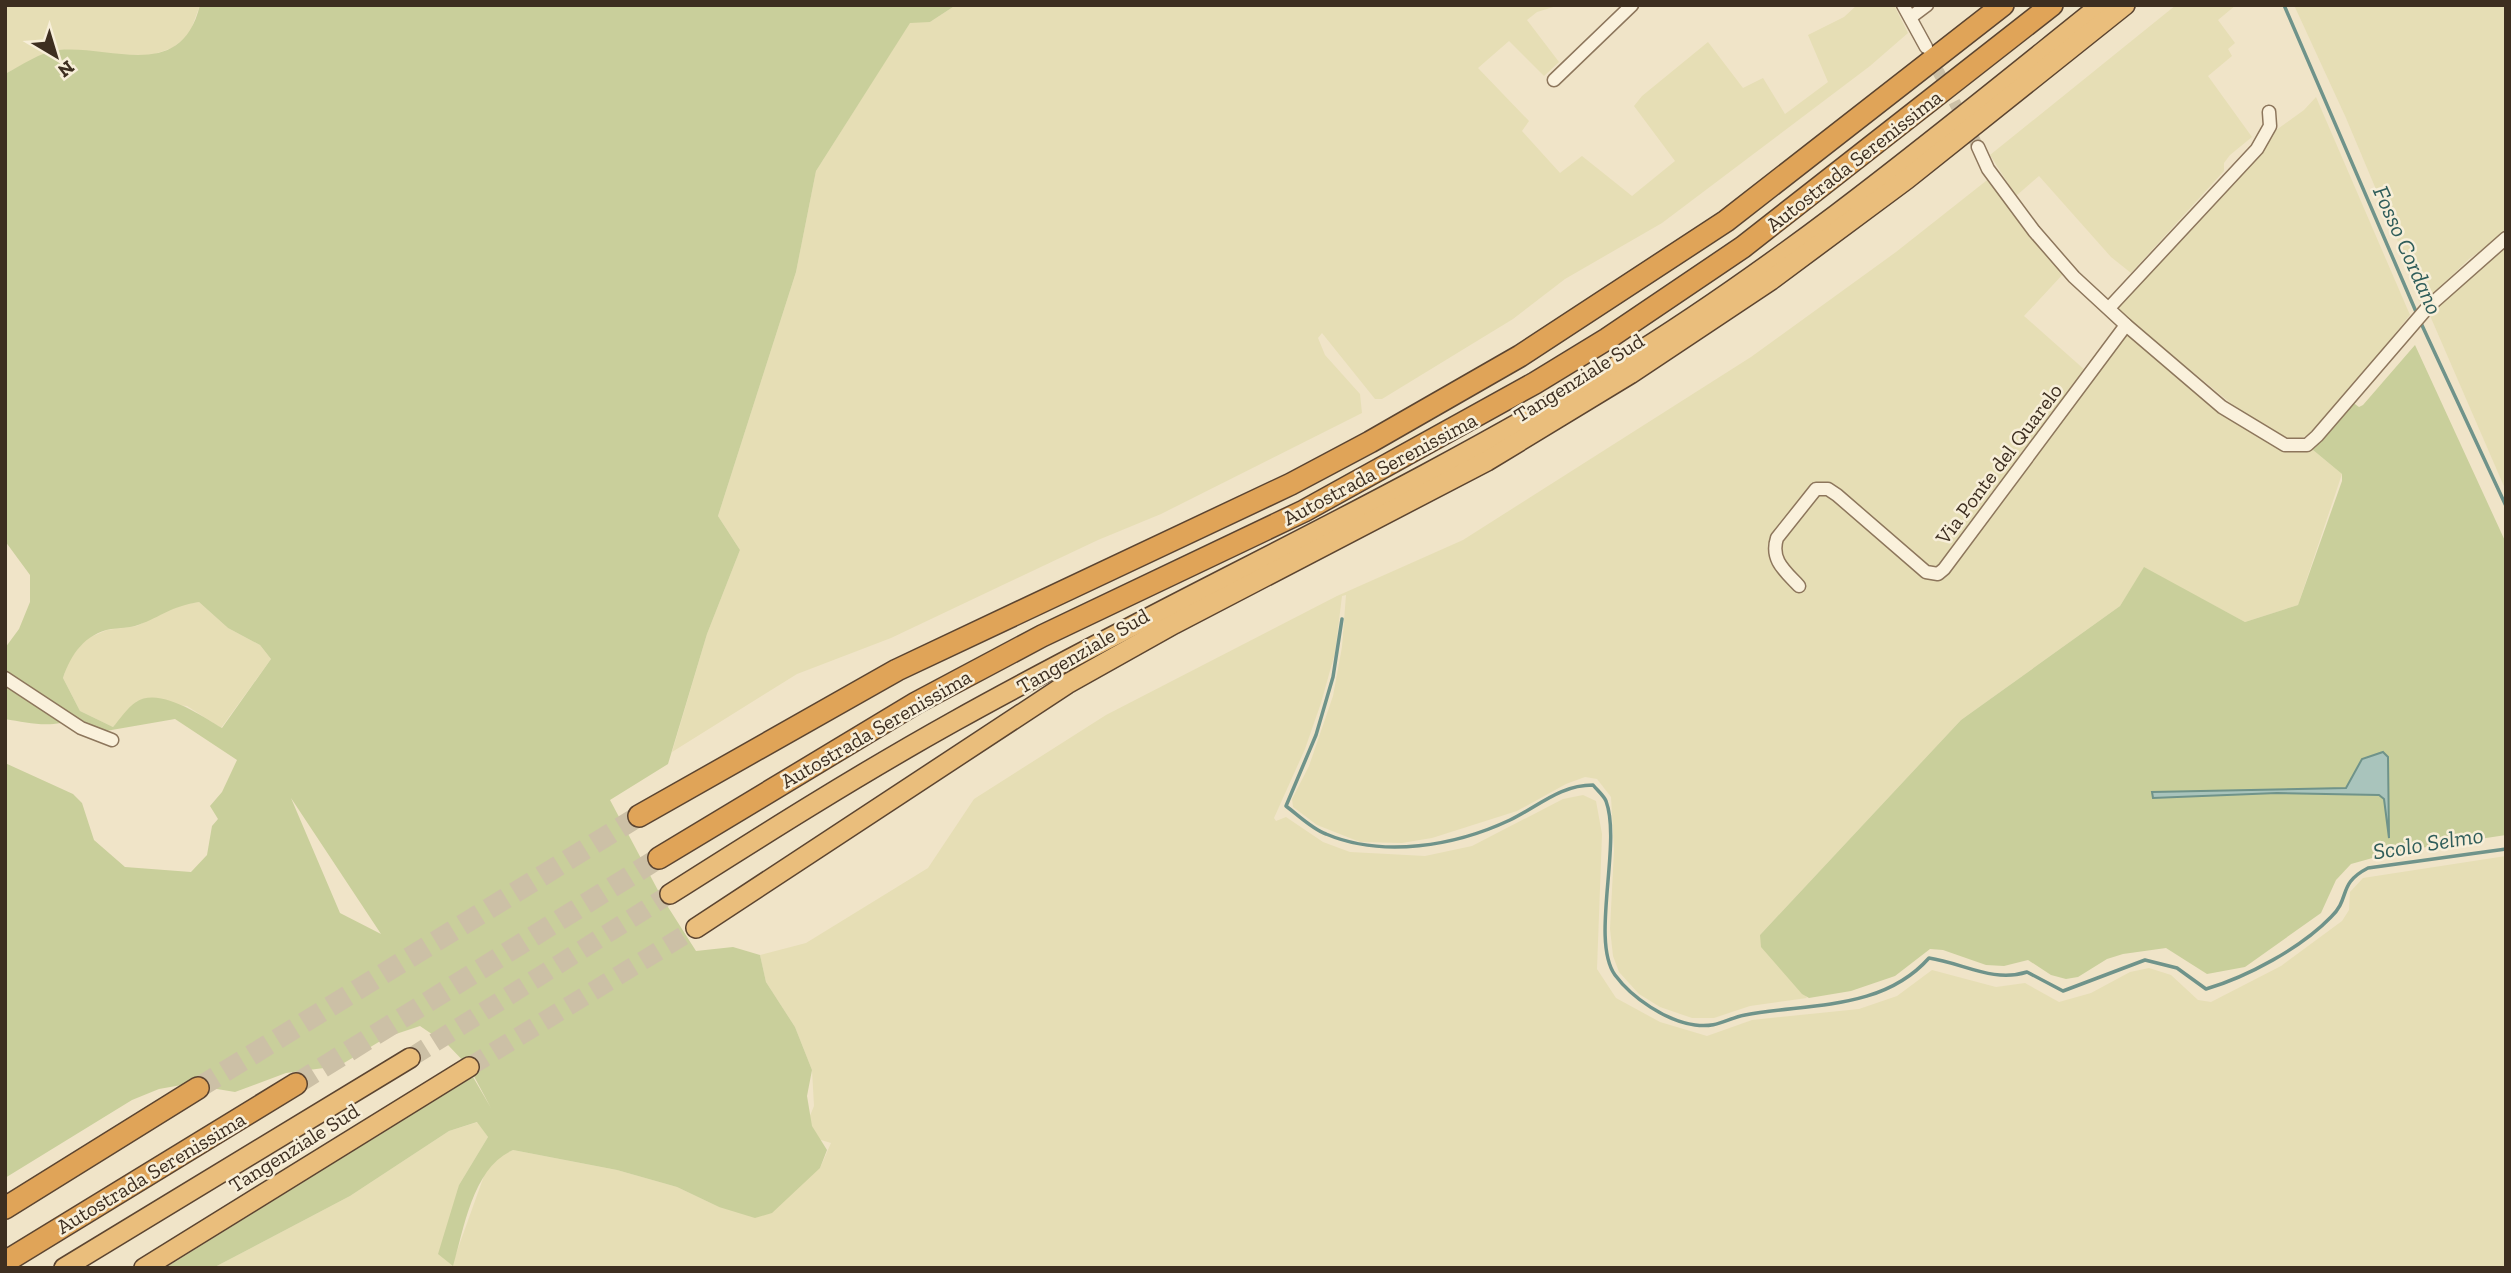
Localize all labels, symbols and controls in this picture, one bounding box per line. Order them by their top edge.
north arrow [21,21,91,91]
text: N [53,55,79,83]
street label: Autostrada Serenissima [1761,84,1947,237]
water label: Fosso Cordano [2367,181,2449,319]
street label: Tangenziale Sud [1509,327,1649,428]
street label: Via Ponte del Quarelo [1929,378,2067,550]
street label: Autostrada Serenissima [1278,407,1481,530]
street label: Tangenziale Sud [1012,602,1154,699]
street label: Autostrada Serenissima [776,664,976,793]
water label: Scolo Selmo [2371,820,2485,866]
street label: Tangenziale Sud [224,1097,364,1198]
street label: Autostrada Serenissima [52,1106,250,1239]

